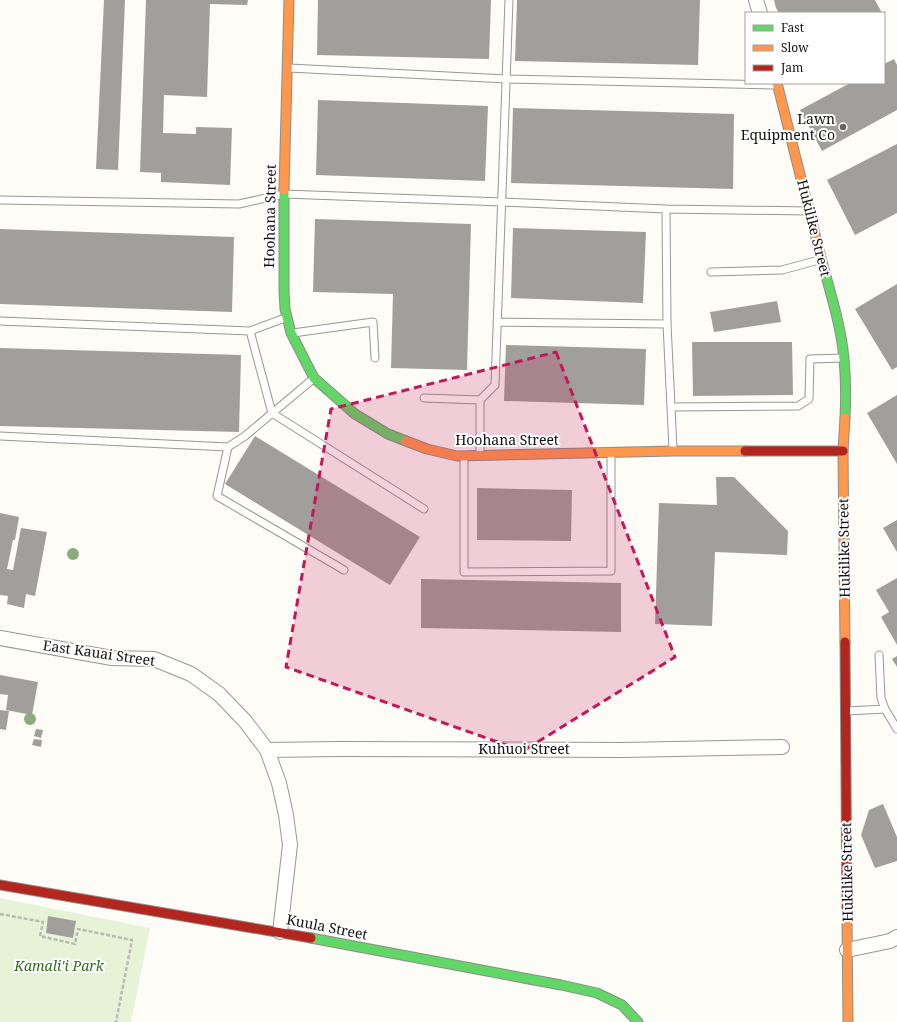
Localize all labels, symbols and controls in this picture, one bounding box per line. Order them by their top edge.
legend [745,12,885,84]
text: Fast [781,19,804,36]
text: Slow [781,39,809,56]
text: Jam [780,59,803,76]
place label: Lawn Equipment Co [741,109,835,144]
marker: Lawn Equipment Co [838,122,848,132]
street label: Hoohana Street [259,164,280,268]
street label: Hukilike Street [793,177,836,279]
street label: Hoohana Street [455,430,559,449]
street label: Hukilike Street [833,498,854,598]
street label: East Kauai Street [42,635,156,670]
street label: Kuhuoi Street [478,739,570,758]
street label: Hukilike Street [836,822,857,922]
street label: Kuula Street [285,909,369,944]
park label: Kamali'i Park [13,956,105,975]

